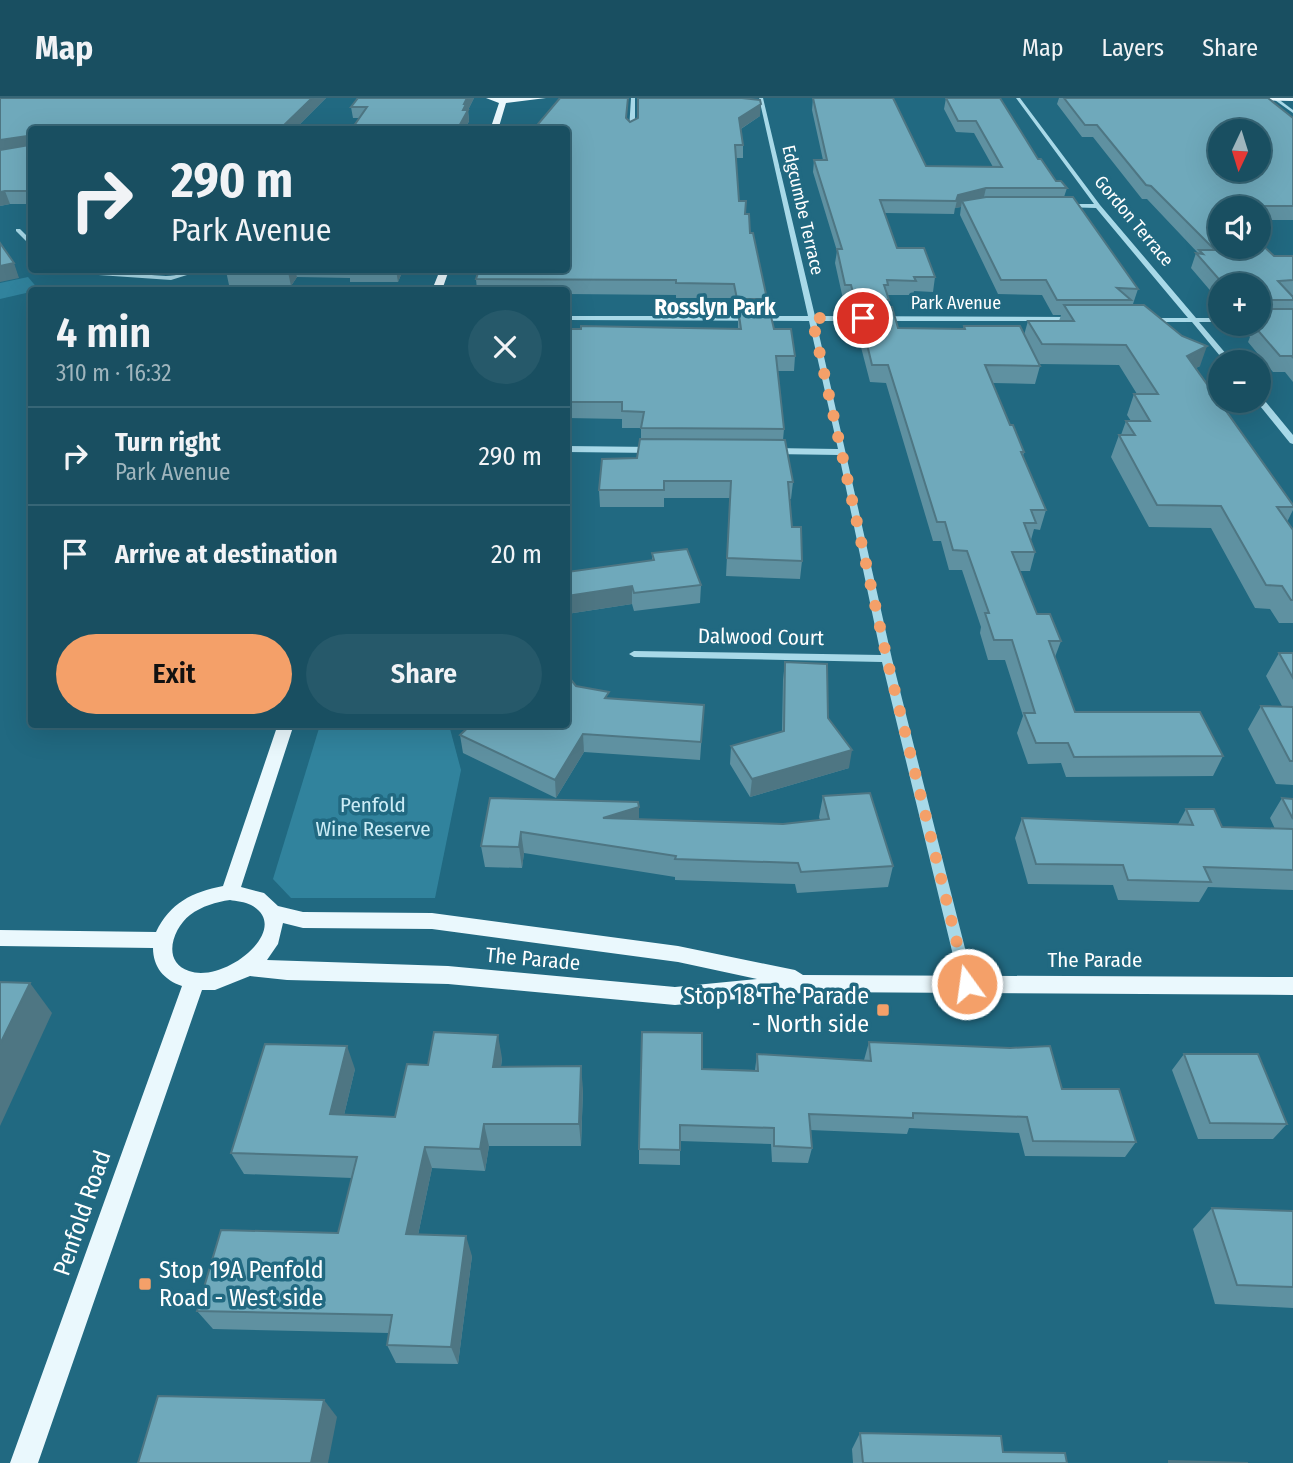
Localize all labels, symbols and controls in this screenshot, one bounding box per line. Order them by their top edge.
text: Map [35,28,93,68]
text: Map [1022,34,1064,62]
text: Layers [1102,34,1164,62]
text: Share [1202,34,1258,62]
north arrow [1208,119,1270,182]
map controls [1208,119,1271,413]
street label: Edgcumbe Terrace [777,143,829,277]
text: 290 m [171,151,293,210]
icon: right [56,154,147,245]
street label: Gordon Terrace [1090,171,1178,271]
button: sound [1208,196,1271,259]
text: Park Avenue [171,211,332,249]
button: + [1208,273,1271,336]
pin [833,288,893,348]
street label: Park Avenue [911,292,1001,314]
district label: Rosslyn Park [654,293,776,321]
icon: arrive [844,299,882,337]
text: 4 min [56,308,151,358]
button: close [468,310,542,384]
button: − [1208,350,1271,413]
text: 310 m · 16:32 [56,359,171,387]
text: Turn right [115,427,221,458]
icon: right [56,437,94,475]
text: 290 m [478,441,542,472]
text: Park Avenue [115,458,230,486]
icon: arrive [56,535,94,573]
text: Arrive at destination [115,539,338,570]
text: 20 m [491,539,542,570]
street label: Dalwood Court [698,623,824,651]
button: Exit [56,634,292,714]
button: Share [306,634,542,714]
park label: Penfold Wine Reserve [315,792,431,842]
street label: The Parade [485,942,581,976]
position arrow [930,947,1004,1021]
street label: The Parade [1048,947,1142,973]
place label: Stop 18 The Parade - North side [683,982,869,1038]
marker: Stop 18 The Parade - North side [875,1002,891,1018]
street label: Penfold Road [48,1147,116,1279]
place label: Stop 19A Penfold Road - West side [159,1256,324,1312]
marker: Stop 19A Penfold Road - West side [137,1276,153,1292]

